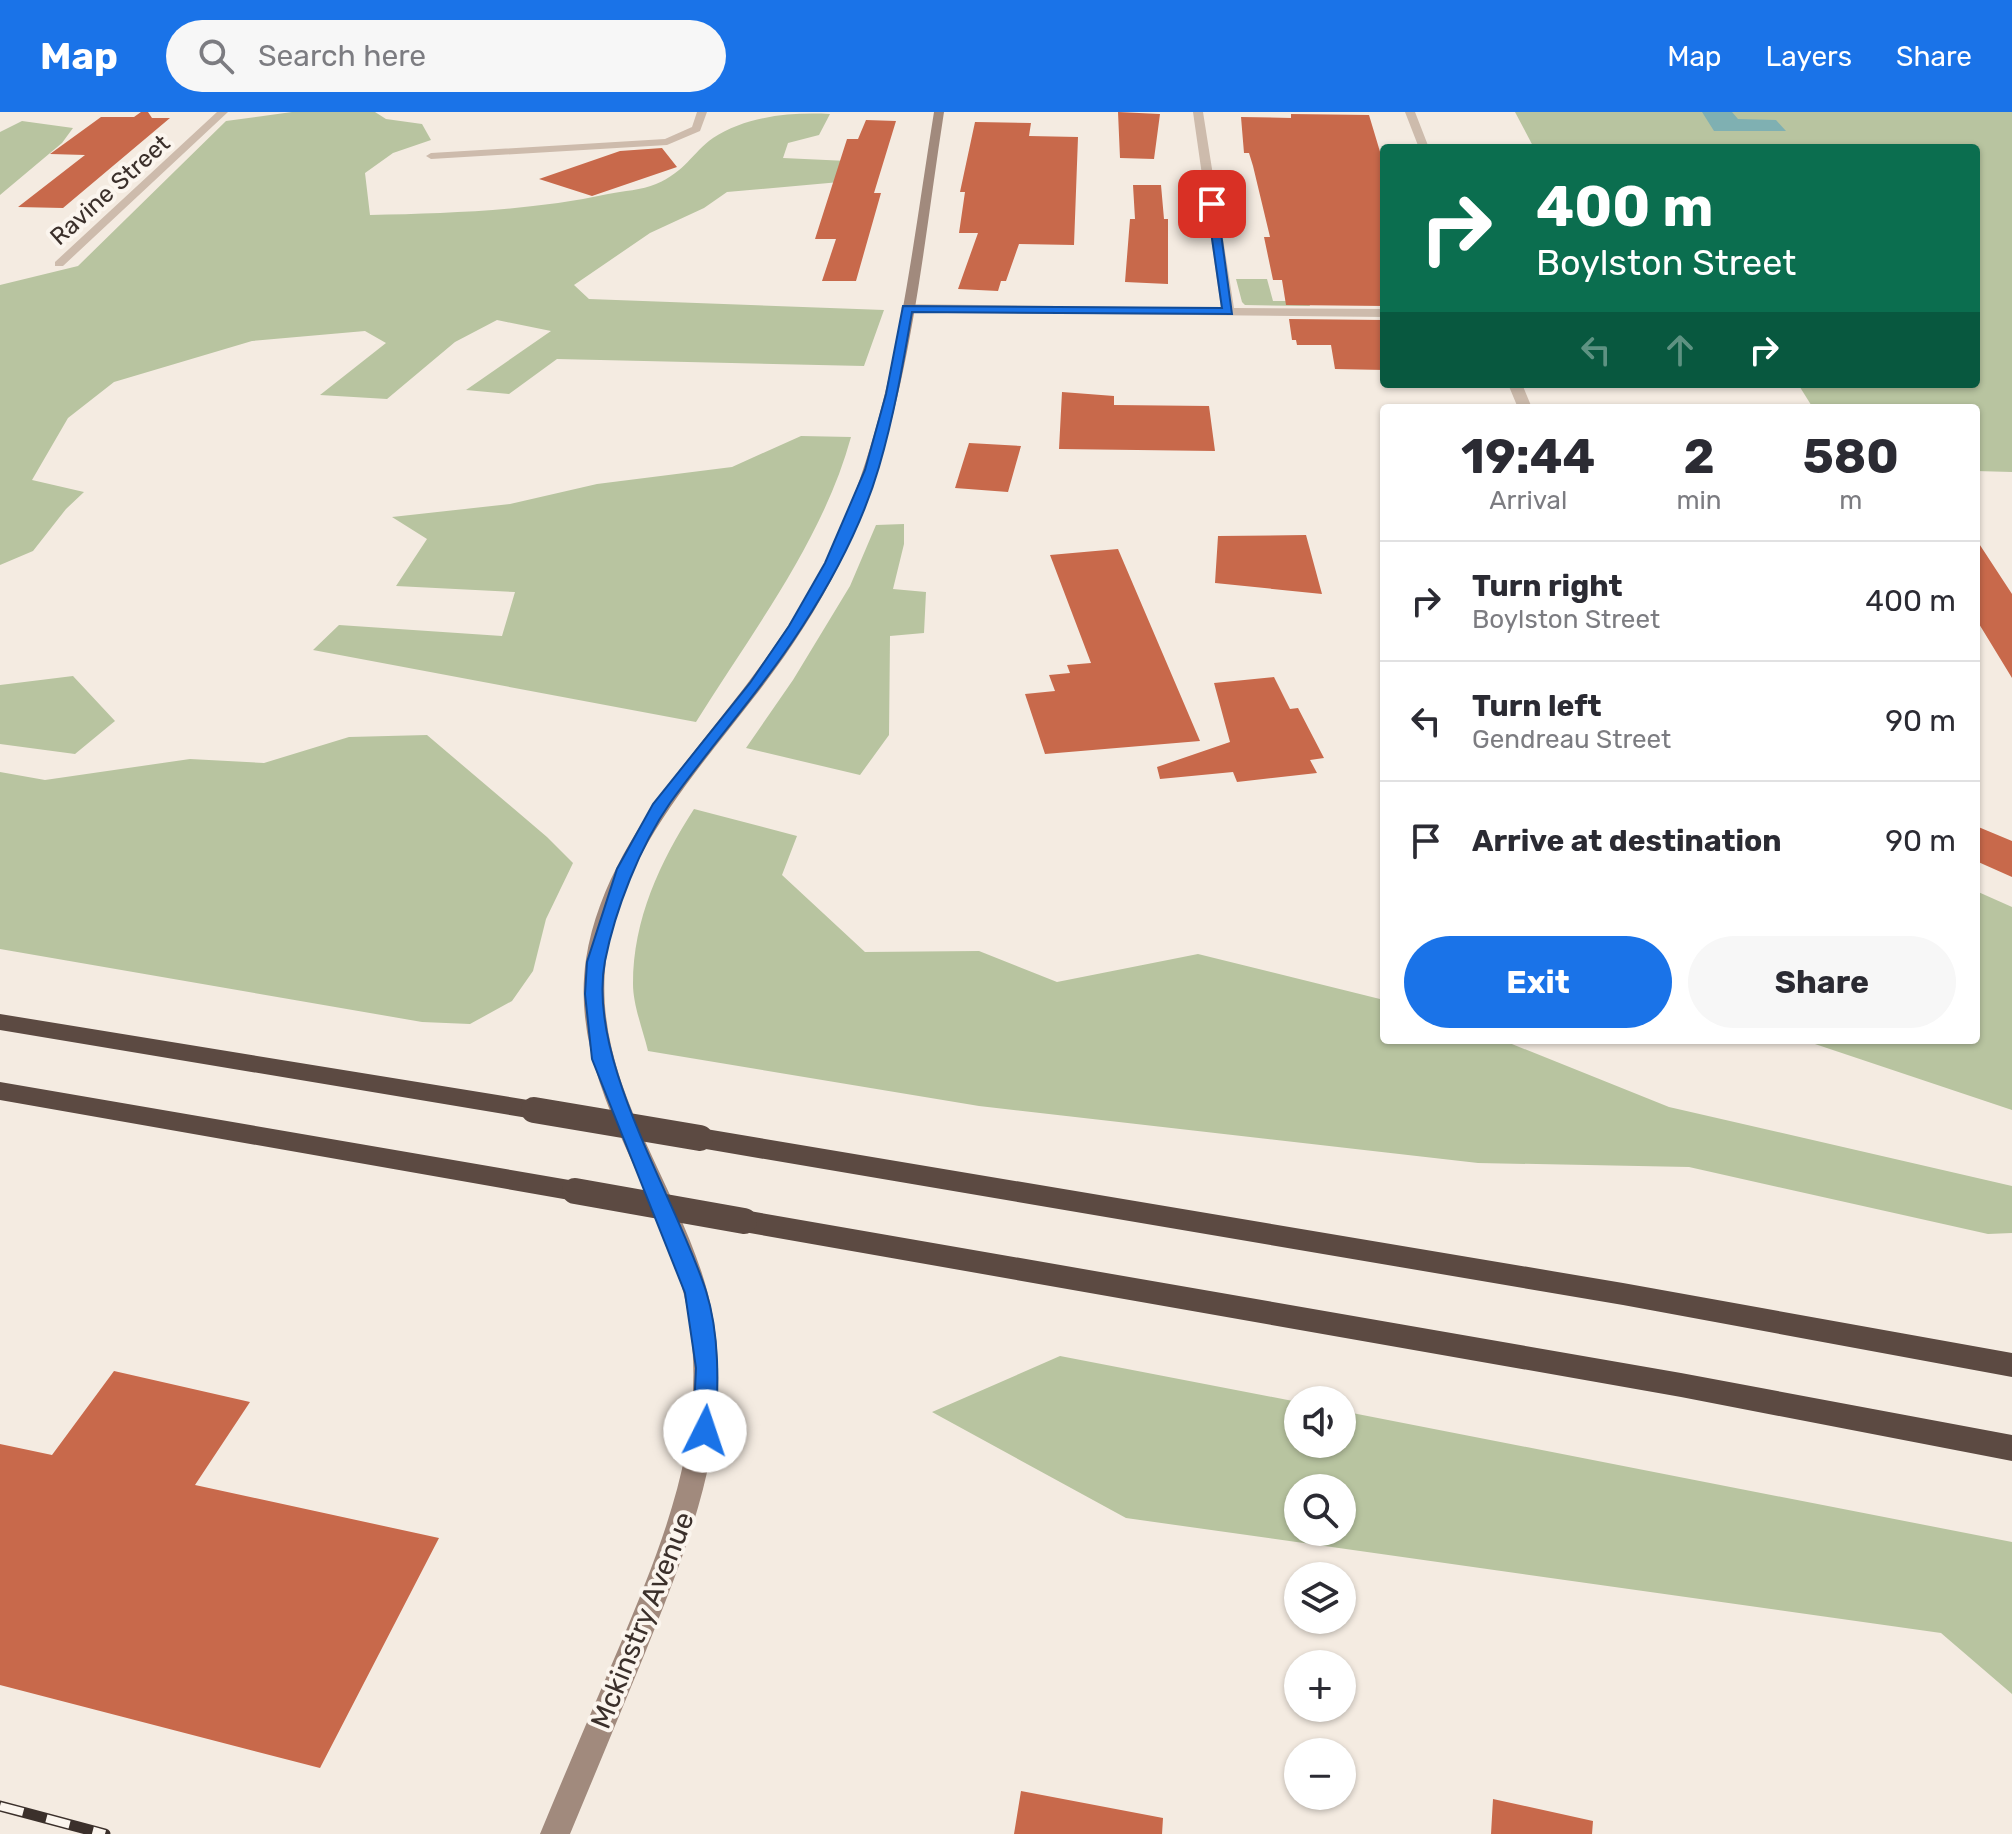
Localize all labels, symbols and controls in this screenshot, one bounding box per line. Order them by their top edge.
search box [166,20,726,92]
text: Map [40,33,118,79]
icon: search [194,34,238,78]
text: Search here [258,38,426,74]
text: Map [1667,40,1722,73]
text: Layers [1766,40,1852,73]
text: Share [1896,40,1972,73]
street label: Ravine Street [44,129,176,251]
pin [1178,170,1246,238]
text: 400 m [1536,174,1714,240]
icon: right [1404,176,1508,280]
icon: arrive [1190,182,1234,226]
text: Boylston Street [1536,241,1796,284]
icon: left [1574,328,1618,372]
icon: ahead [1658,328,1702,372]
icon: right [1742,328,1786,372]
text: 19:44 [1461,428,1595,485]
text: 2 [1683,428,1715,485]
text: 580 [1803,428,1899,485]
text: Arrival [1489,485,1567,516]
text: min [1676,485,1722,516]
text: m [1839,485,1862,516]
text: Turn right [1472,568,1623,604]
icon: right [1404,579,1448,623]
text: 400 m [1865,583,1956,619]
text: Boylston Street [1472,604,1660,635]
text: Turn left [1472,688,1602,724]
icon: left [1404,699,1448,743]
text: 90 m [1885,703,1956,739]
text: Gendreau Street [1472,724,1671,755]
icon: arrive [1404,819,1448,863]
text: Arrive at destination [1472,823,1782,859]
text: 90 m [1885,823,1956,859]
button: Exit [1404,936,1672,1028]
button: Share [1688,936,1956,1028]
map controls [1284,1386,1356,1810]
button: sound [1284,1386,1356,1458]
position arrow [663,1389,747,1473]
button: search [1284,1474,1356,1546]
street label: Mckinstry Avenue [584,1507,701,1733]
button: layers [1284,1562,1356,1634]
button: + [1284,1650,1356,1722]
button: − [1284,1738,1356,1810]

